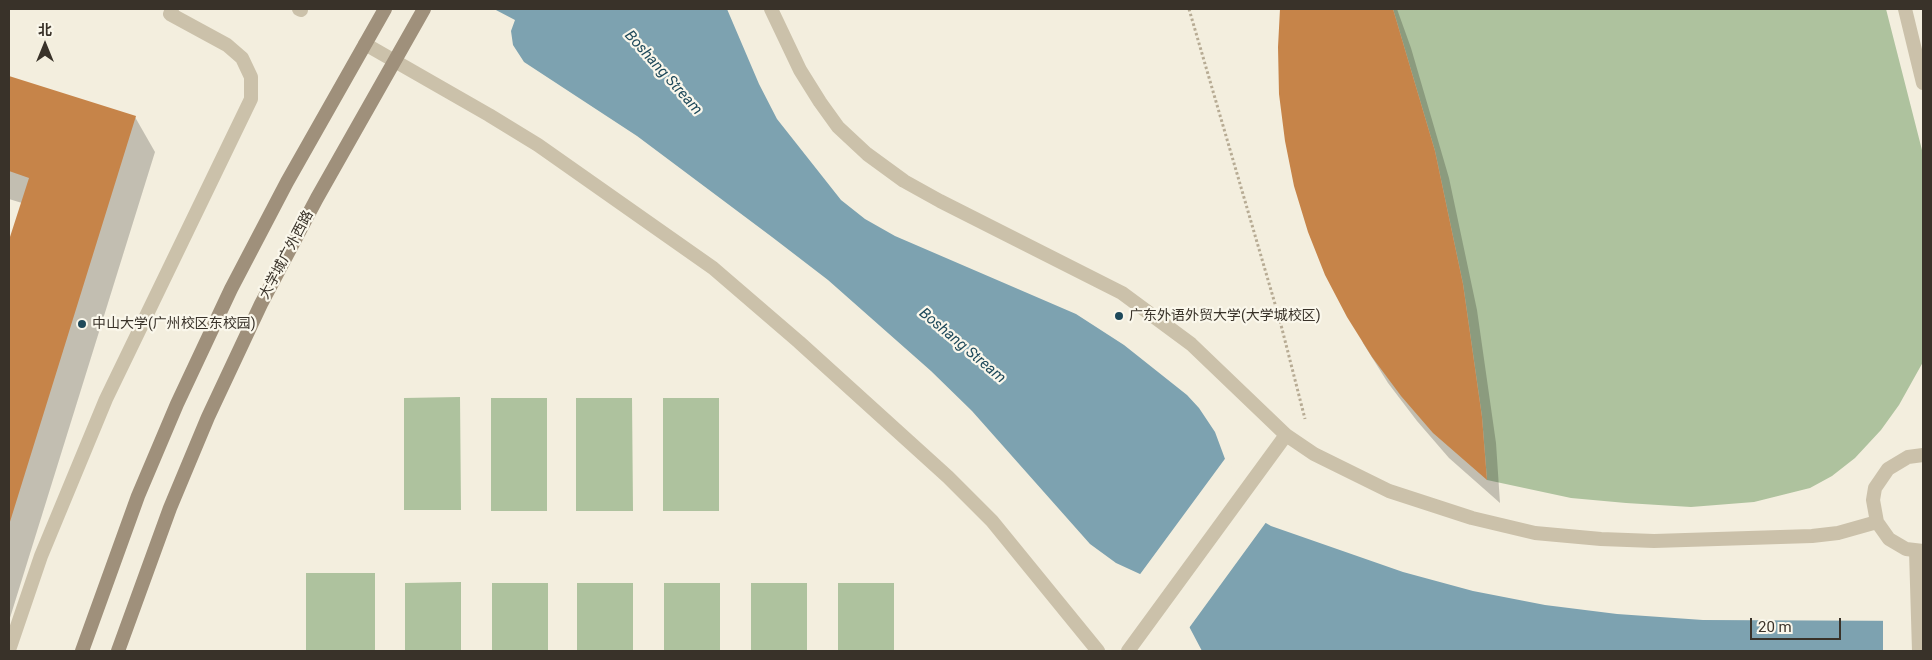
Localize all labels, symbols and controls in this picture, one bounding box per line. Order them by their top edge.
north arrow [20,20,70,70]
text: 北 [38,22,52,38]
water label: Boshang Stream [620,27,706,119]
street label: 大学城广外西路 [257,208,317,302]
water label: Boshang Stream [915,305,1009,387]
place label: 广东外语外贸大学(大学城校区) [1129,308,1321,324]
marker: 广东外语外贸大学(大学城校区) [1113,310,1125,322]
place label: 中山大学(广州校区东校园) [92,316,256,332]
marker: 中山大学(广州校区东校园) [76,318,88,330]
scale bar [1752,608,1843,640]
text: 20 m [1758,618,1792,636]

